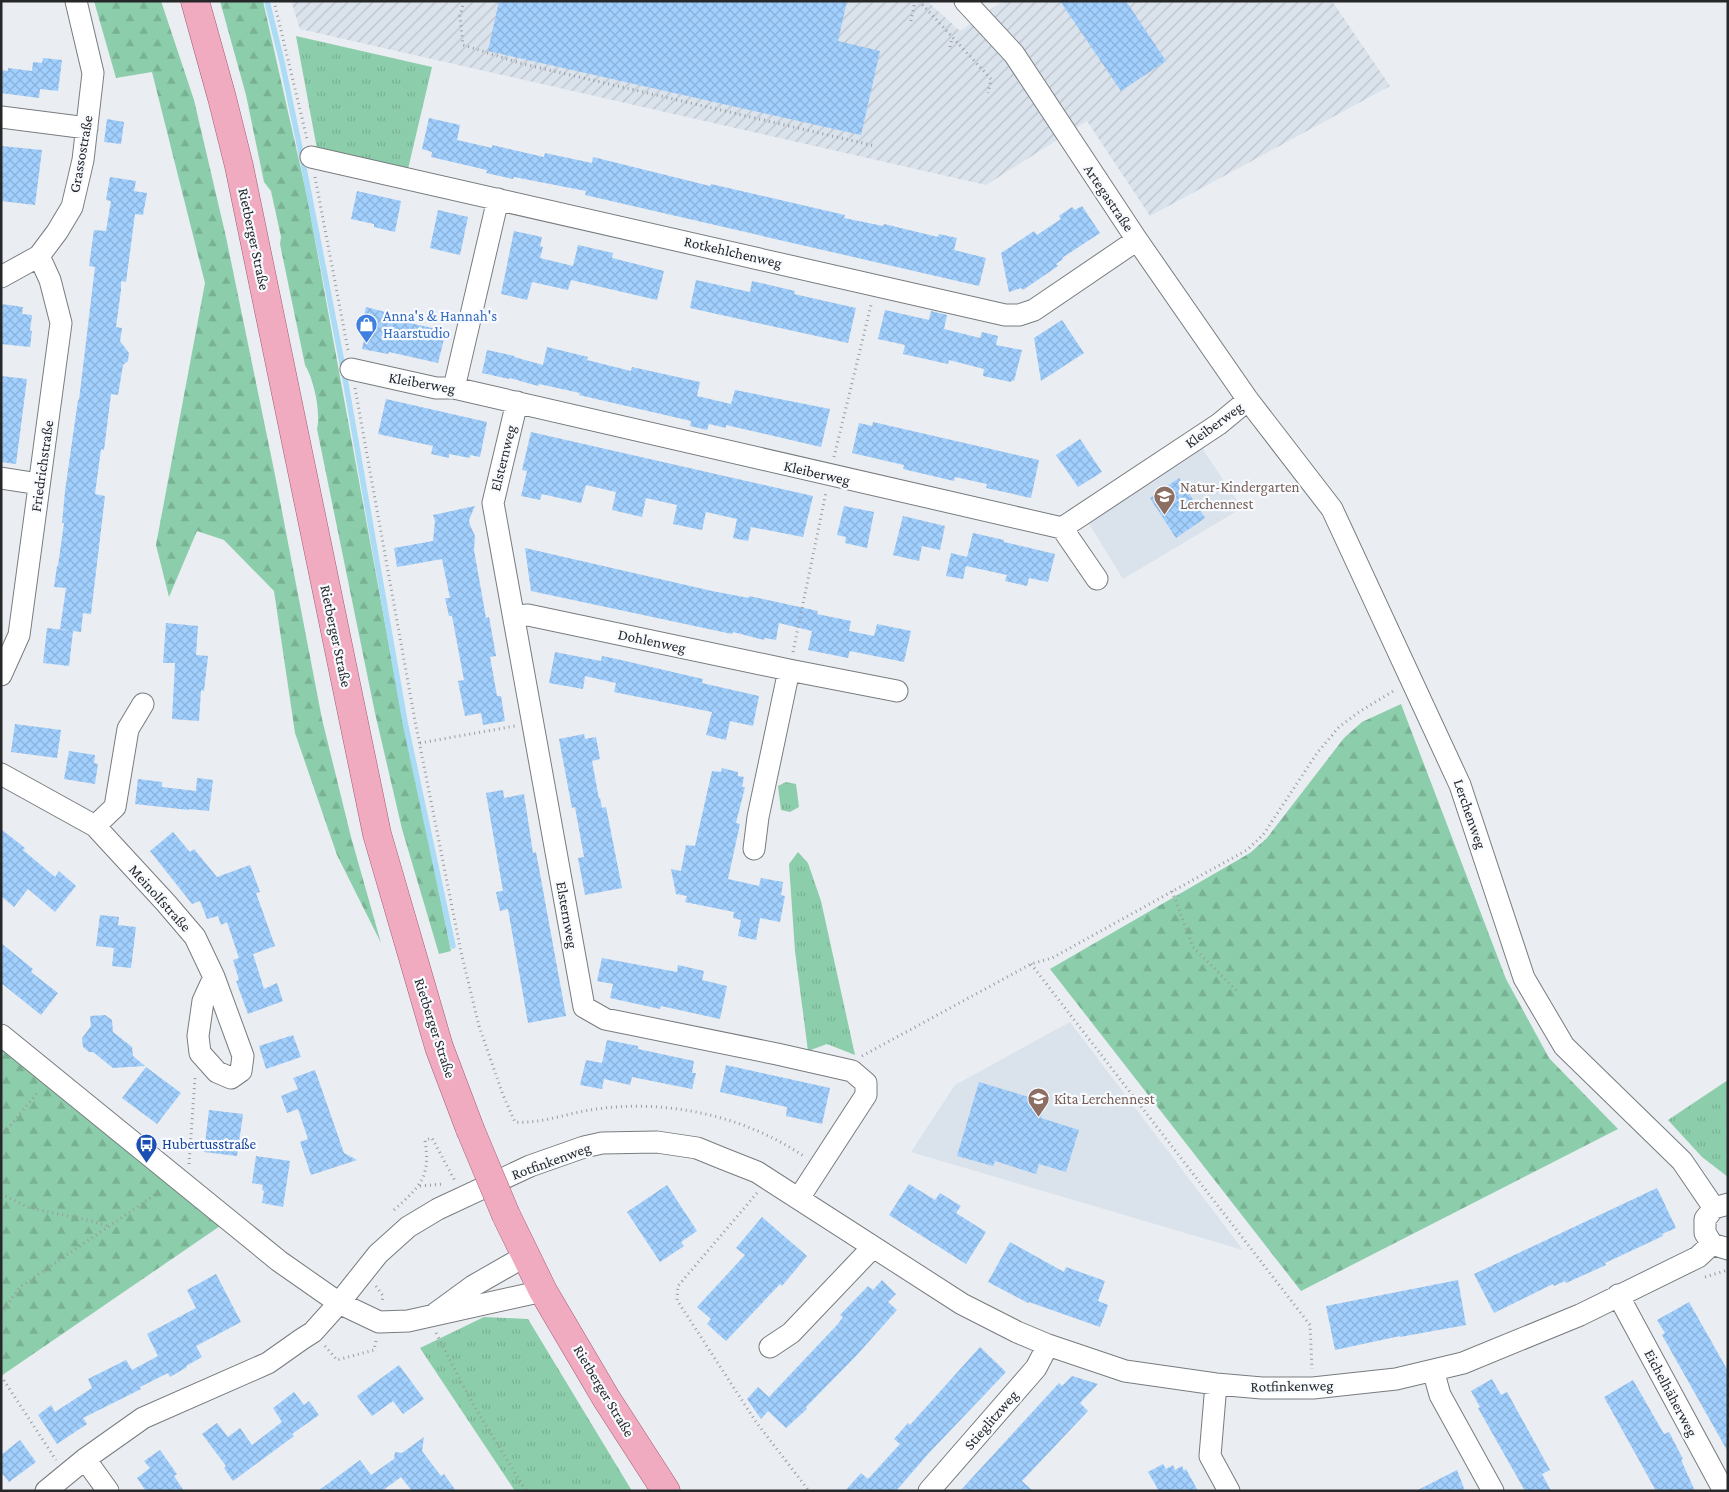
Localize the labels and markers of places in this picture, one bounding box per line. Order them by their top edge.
place label: Anna's & Hannah's Haarstudio [383,308,497,341]
shop icon: Anna's & Hannah's Haarstudio [355,313,379,344]
place label: Natur-Kindergarten Lerchennest [1180,479,1300,512]
school or university icon: Natur-Kindergarten Lerchennest [1152,484,1176,515]
school or university icon: Kita Lerchennest [1026,1087,1050,1118]
place label: Kita Lerchennest [1054,1091,1156,1107]
bus stop icon: Hubertusstraße [134,1132,158,1163]
place label: Hubertusstraße [162,1136,256,1152]

